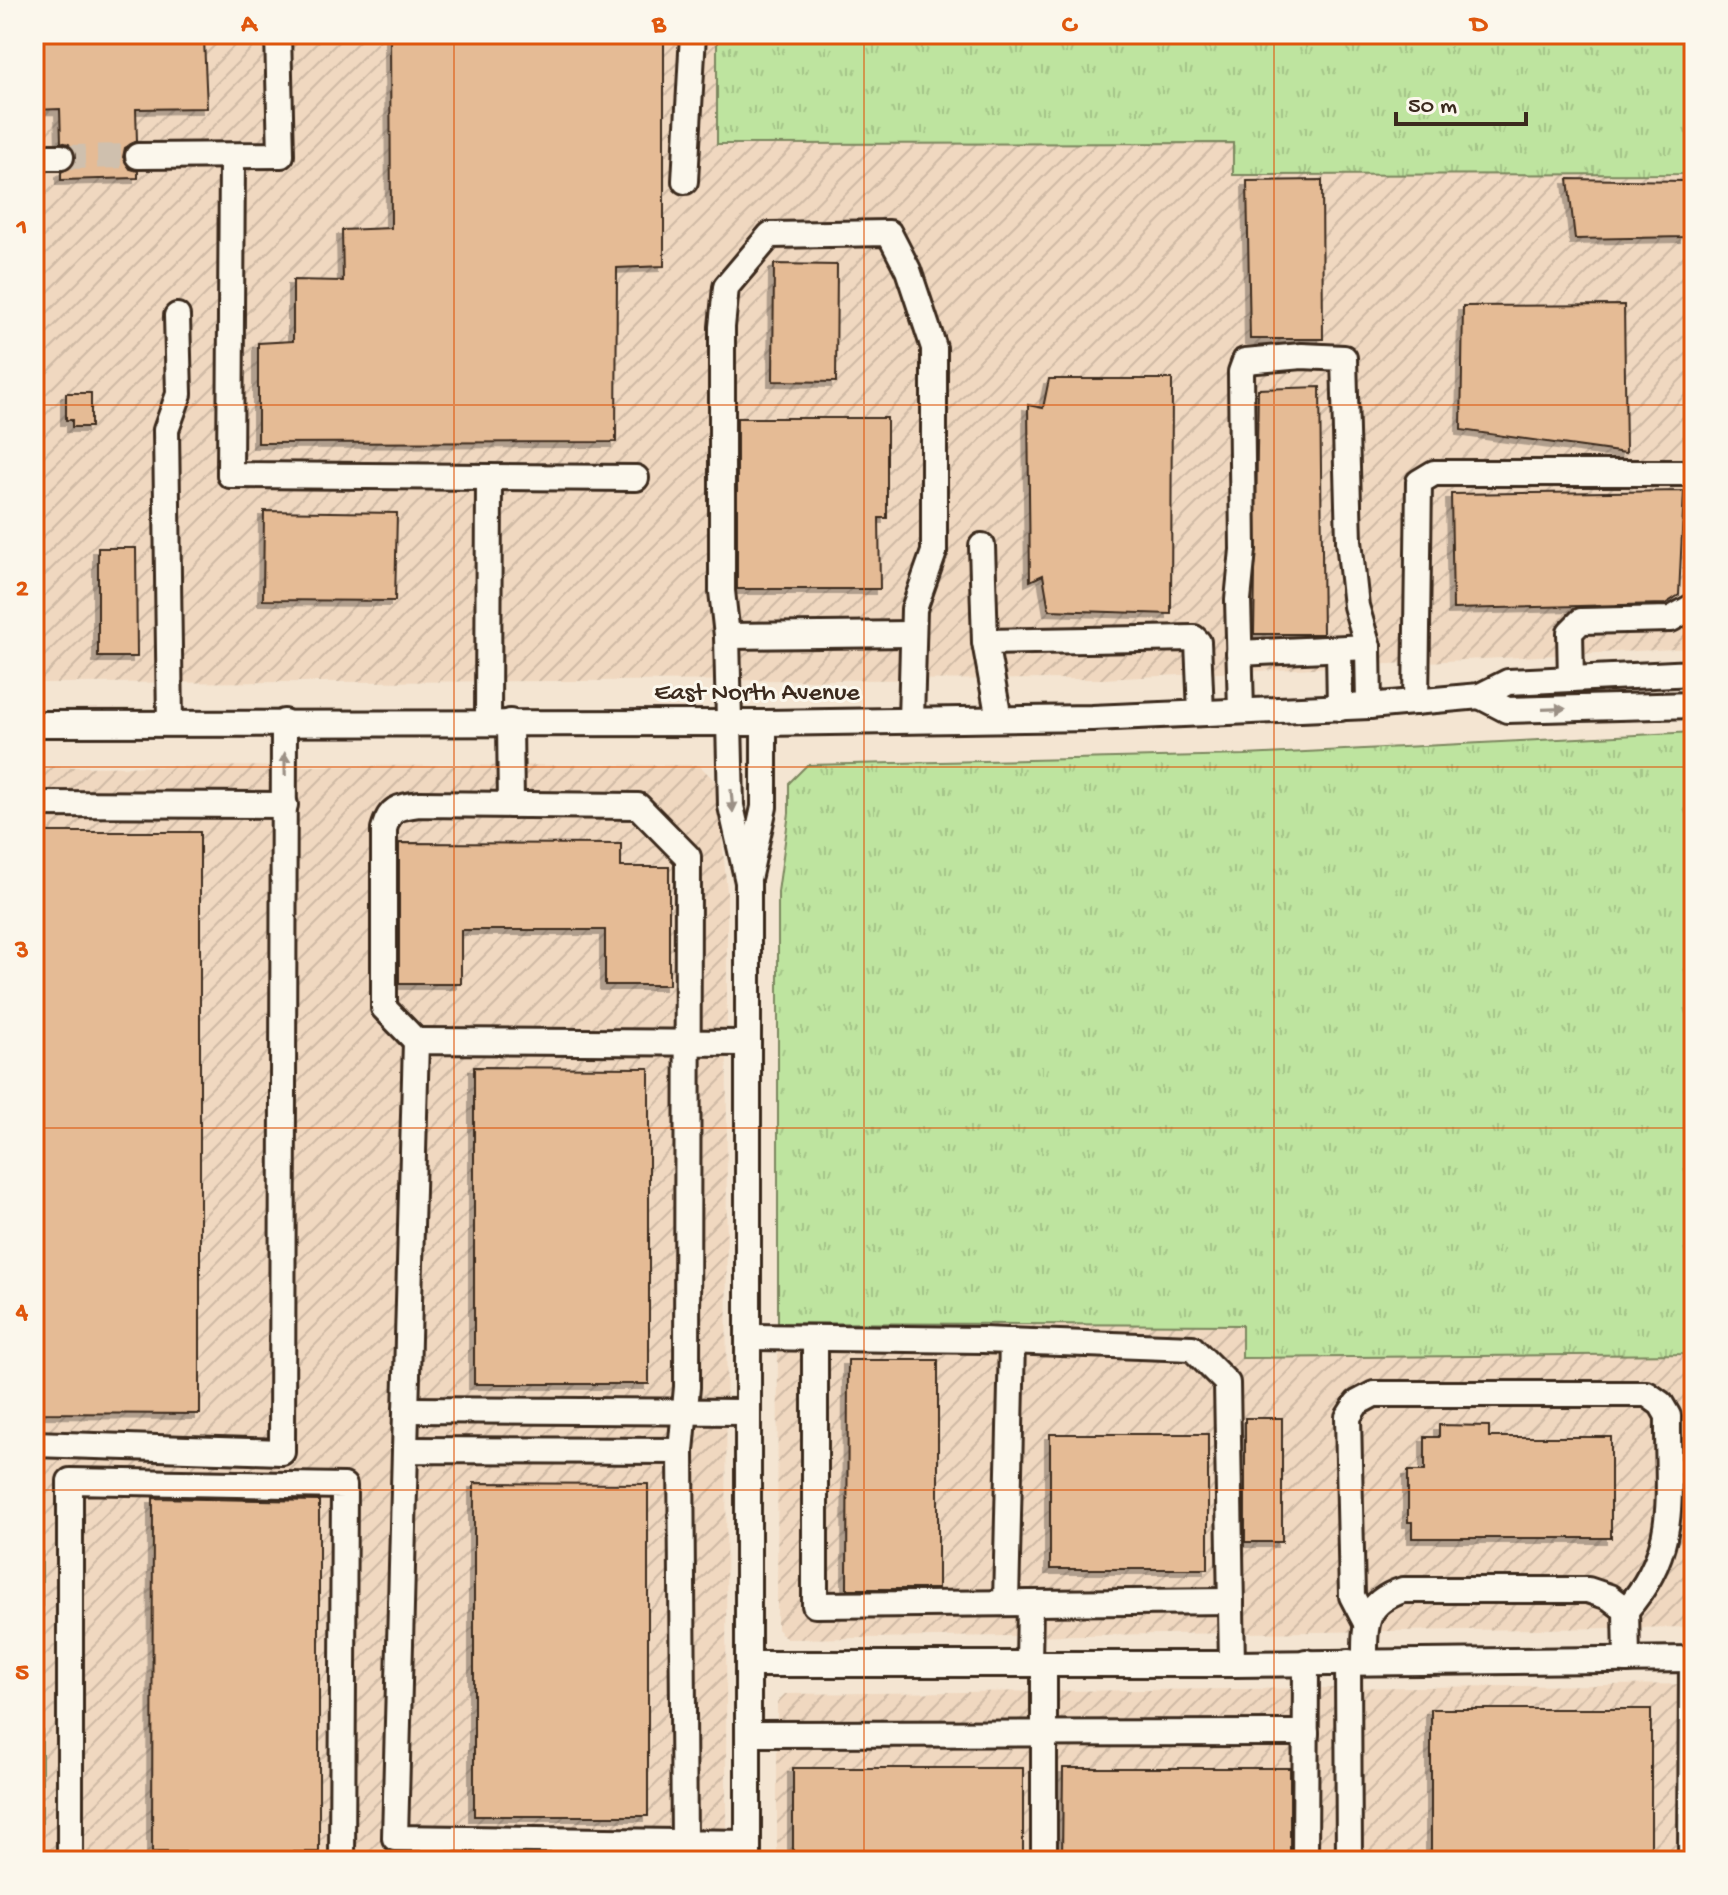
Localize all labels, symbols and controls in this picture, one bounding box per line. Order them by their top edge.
text: A [240,11,258,42]
text: B [651,11,667,42]
text: C [1062,11,1079,42]
text: D [1469,11,1489,42]
scale bar [1396,76,1526,126]
text: 50 m [1408,93,1457,122]
text: 1 [16,214,27,245]
text: 2 [16,575,29,606]
street label: East North Avenue [654,679,860,710]
one-way arrow [1542,702,1567,715]
one-way arrow [278,751,291,776]
one-way arrow [726,788,739,813]
text: 3 [14,937,29,968]
text: 4 [15,1298,29,1329]
text: 5 [15,1659,29,1690]

